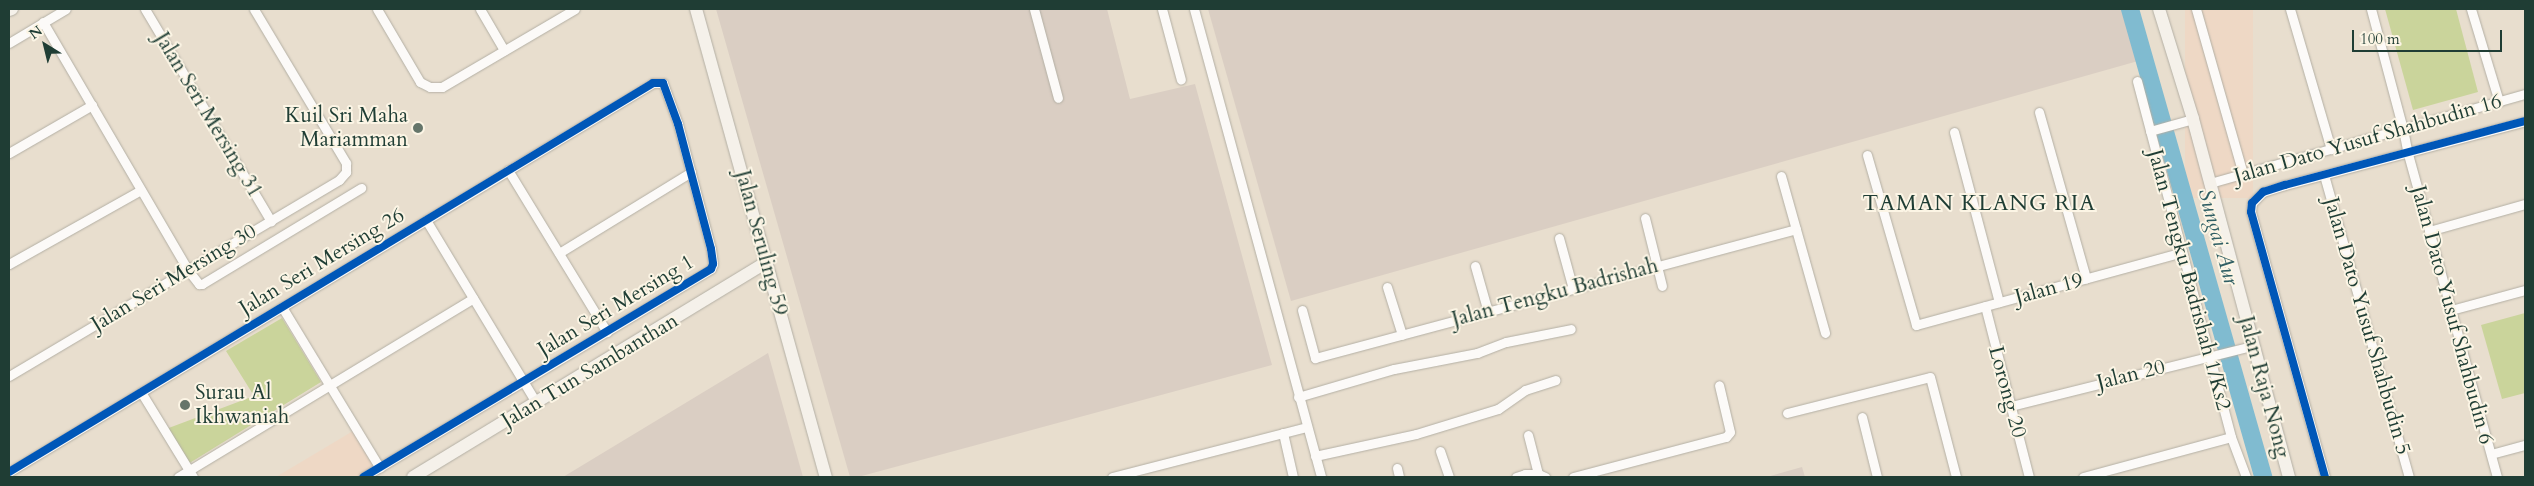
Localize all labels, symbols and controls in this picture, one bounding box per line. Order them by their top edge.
north arrow [20,20,70,70]
scale bar [2354,20,2504,52]
text: N [25,21,46,44]
street label: Jalan Seri Mersing 31 [149,28,267,202]
text: 100 m [2360,29,2400,49]
street label: Jalan Dato Yusuf Shahbudin 16 [2231,89,2505,189]
place label: Kuil Sri Maha Mariamman [285,103,408,153]
marker: Kuil Sri Maha Mariamman [412,122,424,134]
street label: Jalan Tengku Badrishah 1/Ks2 [2142,147,2236,413]
street label: Jalan Seruling 59 [729,168,793,318]
street label: Jalan Dato Yusuf Shahbudin 6 [2405,183,2499,447]
water label: Sungai Aur [2192,186,2244,288]
district label: TAMAN KLANG RIA [1860,191,2098,217]
street label: Jalan Dato Yusuf Shahbudin 5 [2318,194,2416,458]
street label: Jalan Seri Mersing 26 [235,203,409,321]
street label: Jalan Seri Mersing 30 [87,219,261,337]
street label: Jalan Seri Mersing 1 [533,250,699,362]
street label: Jalan Tengku Badrishah [1449,253,1661,333]
street label: Jalan 19 [2012,268,2086,310]
street label: Jalan Tun Sambanthan [497,308,683,434]
street label: Jalan Raja Nong [2233,314,2295,460]
street label: Lorong 20 [1983,343,2031,441]
street label: Jalan 20 [2094,354,2168,396]
place label: Surau Al Ikhwaniah [195,380,289,430]
marker: Surau Al Ikhwaniah [179,399,191,411]

